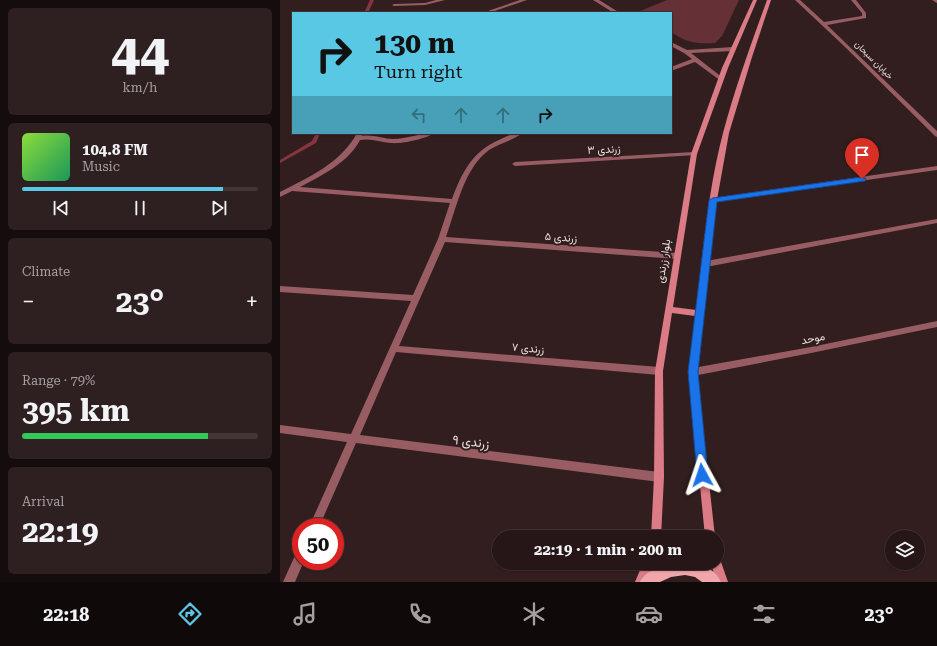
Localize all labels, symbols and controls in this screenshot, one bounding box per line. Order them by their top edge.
text: 44 [111,23,169,84]
text: 130 m [374,27,455,60]
icon: right [308,28,360,80]
street label: خیابان سبحان [853,39,895,81]
text: Turn right [374,61,462,82]
text: km/h [123,80,157,95]
icon: left [408,104,430,126]
icon: ahead [450,104,472,126]
icon: ahead [492,104,514,126]
icon: right [534,104,556,126]
pin [845,138,879,179]
text: 104.8 FM [82,141,148,159]
street label: زرندی ۳ [587,142,621,157]
icon: arrive [851,144,873,166]
text: Music [82,159,120,174]
icon: previous [50,197,72,219]
icon: pause [129,197,151,219]
icon: next [208,197,230,219]
street label: زرندی ۵ [544,230,578,245]
street label: بلوار زرندی [654,238,673,284]
text: Climate [22,264,70,279]
text: 23° [116,284,164,319]
text: − [22,289,34,314]
text: + [246,289,258,314]
street label: موحد [800,330,826,347]
street label: زرندی ۷ [511,341,545,356]
text: Range · 79% [22,373,95,388]
text: 395 km [22,393,130,428]
street label: زرندی ۹ [451,432,490,452]
position arrow [681,454,723,496]
text: Arrival [22,494,64,509]
text: 22:19 [22,514,99,549]
speed limit sign: 50 [292,518,344,570]
map controls [885,530,925,570]
button: layers [885,530,925,570]
text: 22:19 · 1 min · 200 m [534,541,682,559]
icon: directions [176,600,204,628]
icon: music [291,600,319,628]
icon: phone [406,600,434,628]
icon: climate [520,600,548,628]
icon: car [635,600,663,628]
icon: filters [750,600,778,628]
text: 22:18 [43,604,89,625]
text: 23° [864,604,894,625]

